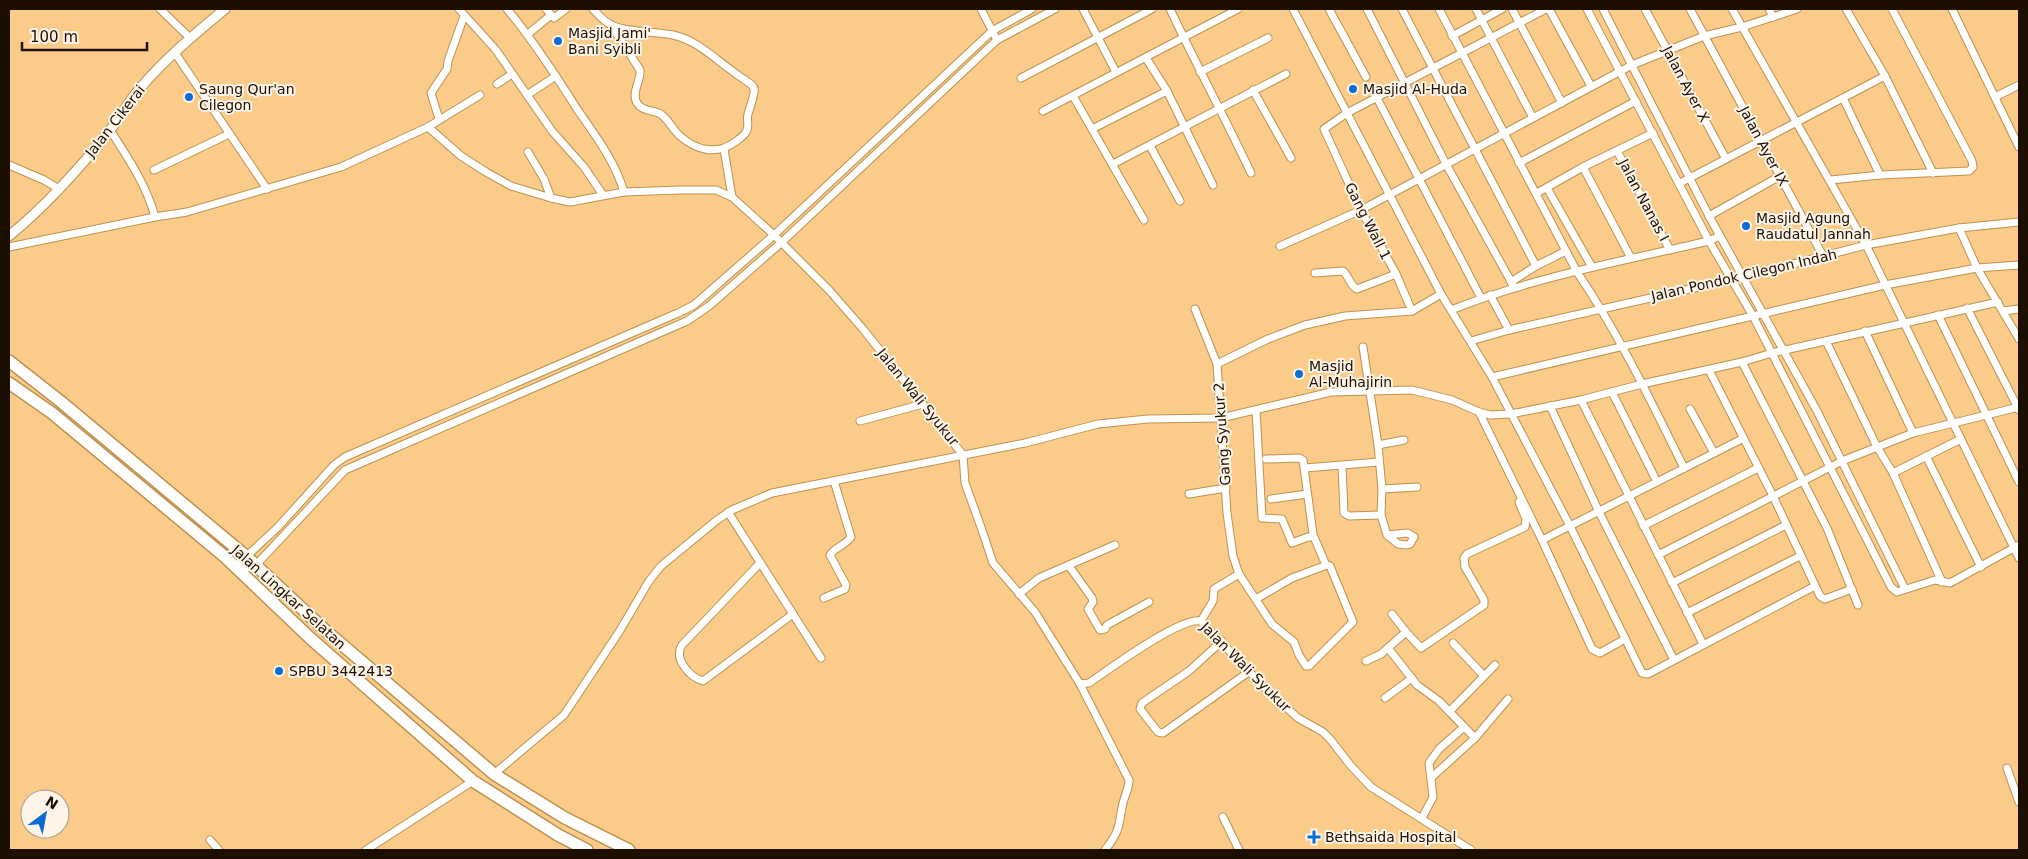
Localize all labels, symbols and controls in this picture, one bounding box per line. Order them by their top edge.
scale bar [22,20,148,52]
place label: Masjid Jami' Bani Syibli [568,25,651,57]
text: 100 m [30,28,78,46]
marker: Masjid Jami' Bani Syibli [552,35,564,47]
street label: Jalan Ayer X [1659,42,1713,125]
place label: Saung Qur'an Cilegon [199,81,295,113]
place label: Masjid Al-Huda [1363,81,1467,97]
street label: Jalan Cikerai [81,82,148,161]
marker: Masjid Al-Huda [1347,83,1359,95]
marker: Saung Qur'an Cilegon [183,91,195,103]
street label: Jalan Ayer IX [1736,103,1792,189]
street label: Jalan Nanas I [1615,155,1672,244]
street label: Gang Wall 1 [1342,180,1394,262]
place label: Masjid Agung Raudatul Jannah [1756,210,1871,242]
marker: Masjid Agung Raudatul Jannah [1740,220,1752,232]
street label: Jalan Pondok Cilegon Indah [1649,246,1838,304]
street label: Jalan Wali Syukur [873,344,962,449]
place label: Masjid Al-Muhajirin [1309,358,1392,390]
marker: Masjid Al-Muhajirin [1293,368,1305,380]
street label: Gang Syukur 2 [1210,382,1234,486]
street label: Jalan Lingkar Selatan [228,541,349,652]
street label: Jalan Wali Syukur [1197,618,1294,715]
place label: SPBU 3442413 [289,663,393,679]
marker: SPBU 3442413 [273,665,285,677]
north arrow [20,789,70,839]
text: N [43,793,61,813]
place label: Bethsaida Hospital [1325,829,1456,845]
marker: Bethsaida Hospital [1307,830,1321,844]

